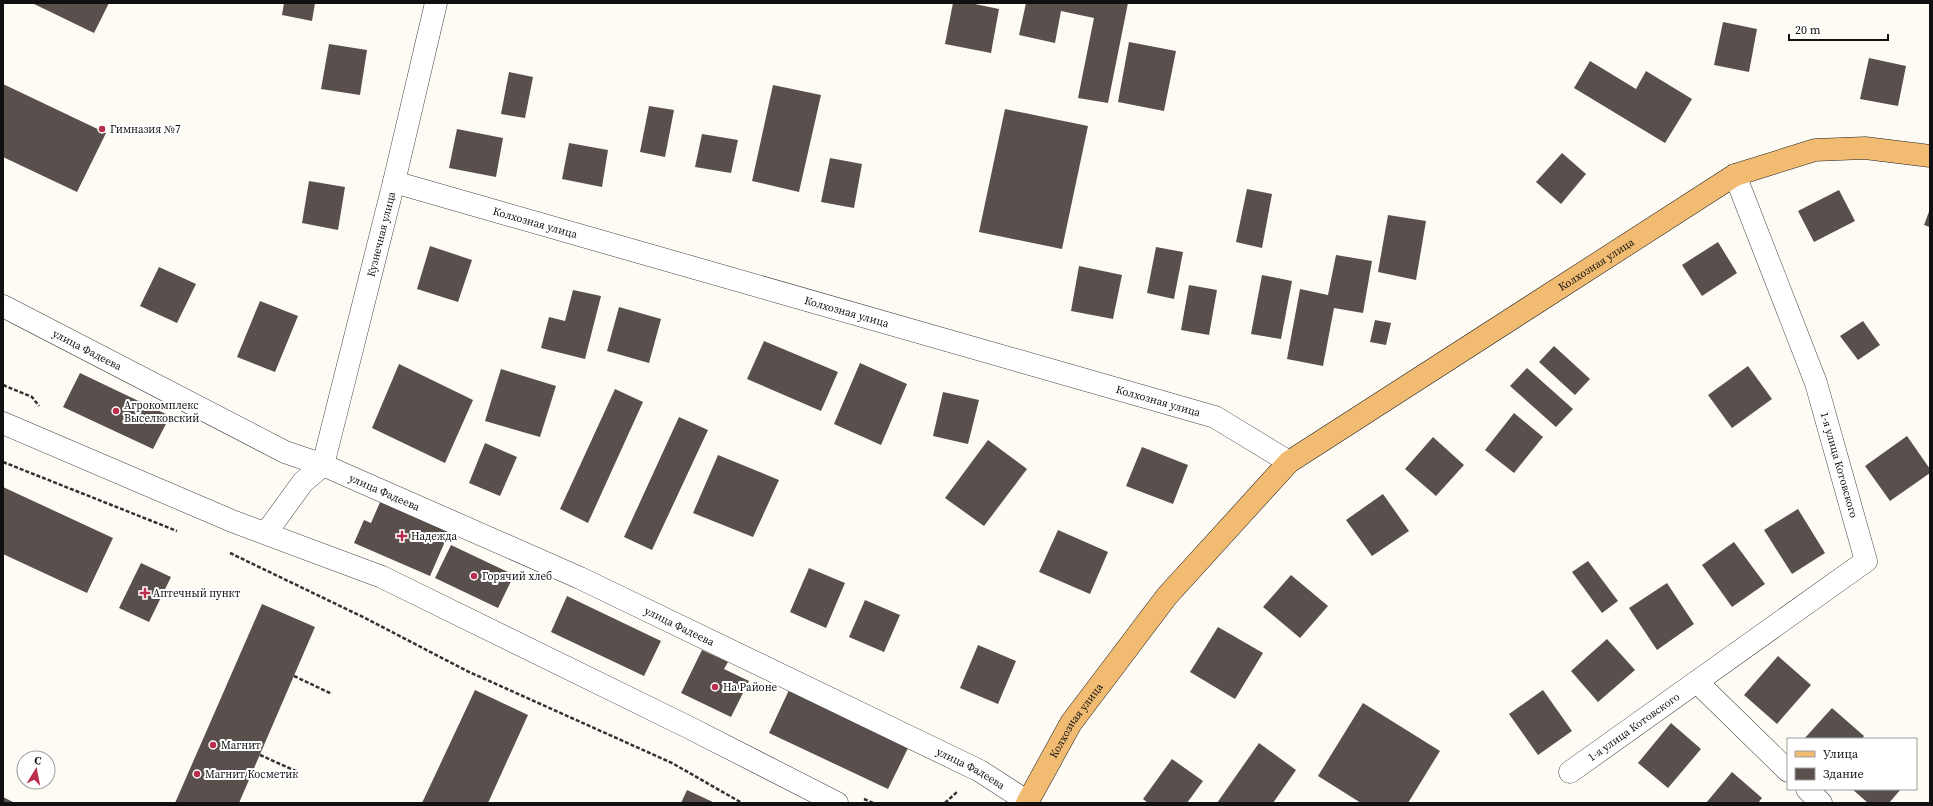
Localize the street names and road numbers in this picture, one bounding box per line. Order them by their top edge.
street label: Кузнечная улица [363,190,399,278]
street label: Колхозная улица [491,203,580,242]
street label: Колхозная улица [1555,234,1637,294]
street label: Колхозная улица [803,292,891,331]
street label: улица Фадеева [50,326,125,374]
street label: Колхозная улица [1114,382,1203,420]
street label: 1-я улица Котовского [1817,410,1861,520]
street label: улица Фадеева [347,470,423,514]
street label: улица Фадеева [642,603,717,649]
street label: Колхозная улица [1046,680,1106,761]
street label: 1-я улица Котовского [1585,689,1683,765]
street label: улица Фадеева [934,744,1008,793]

